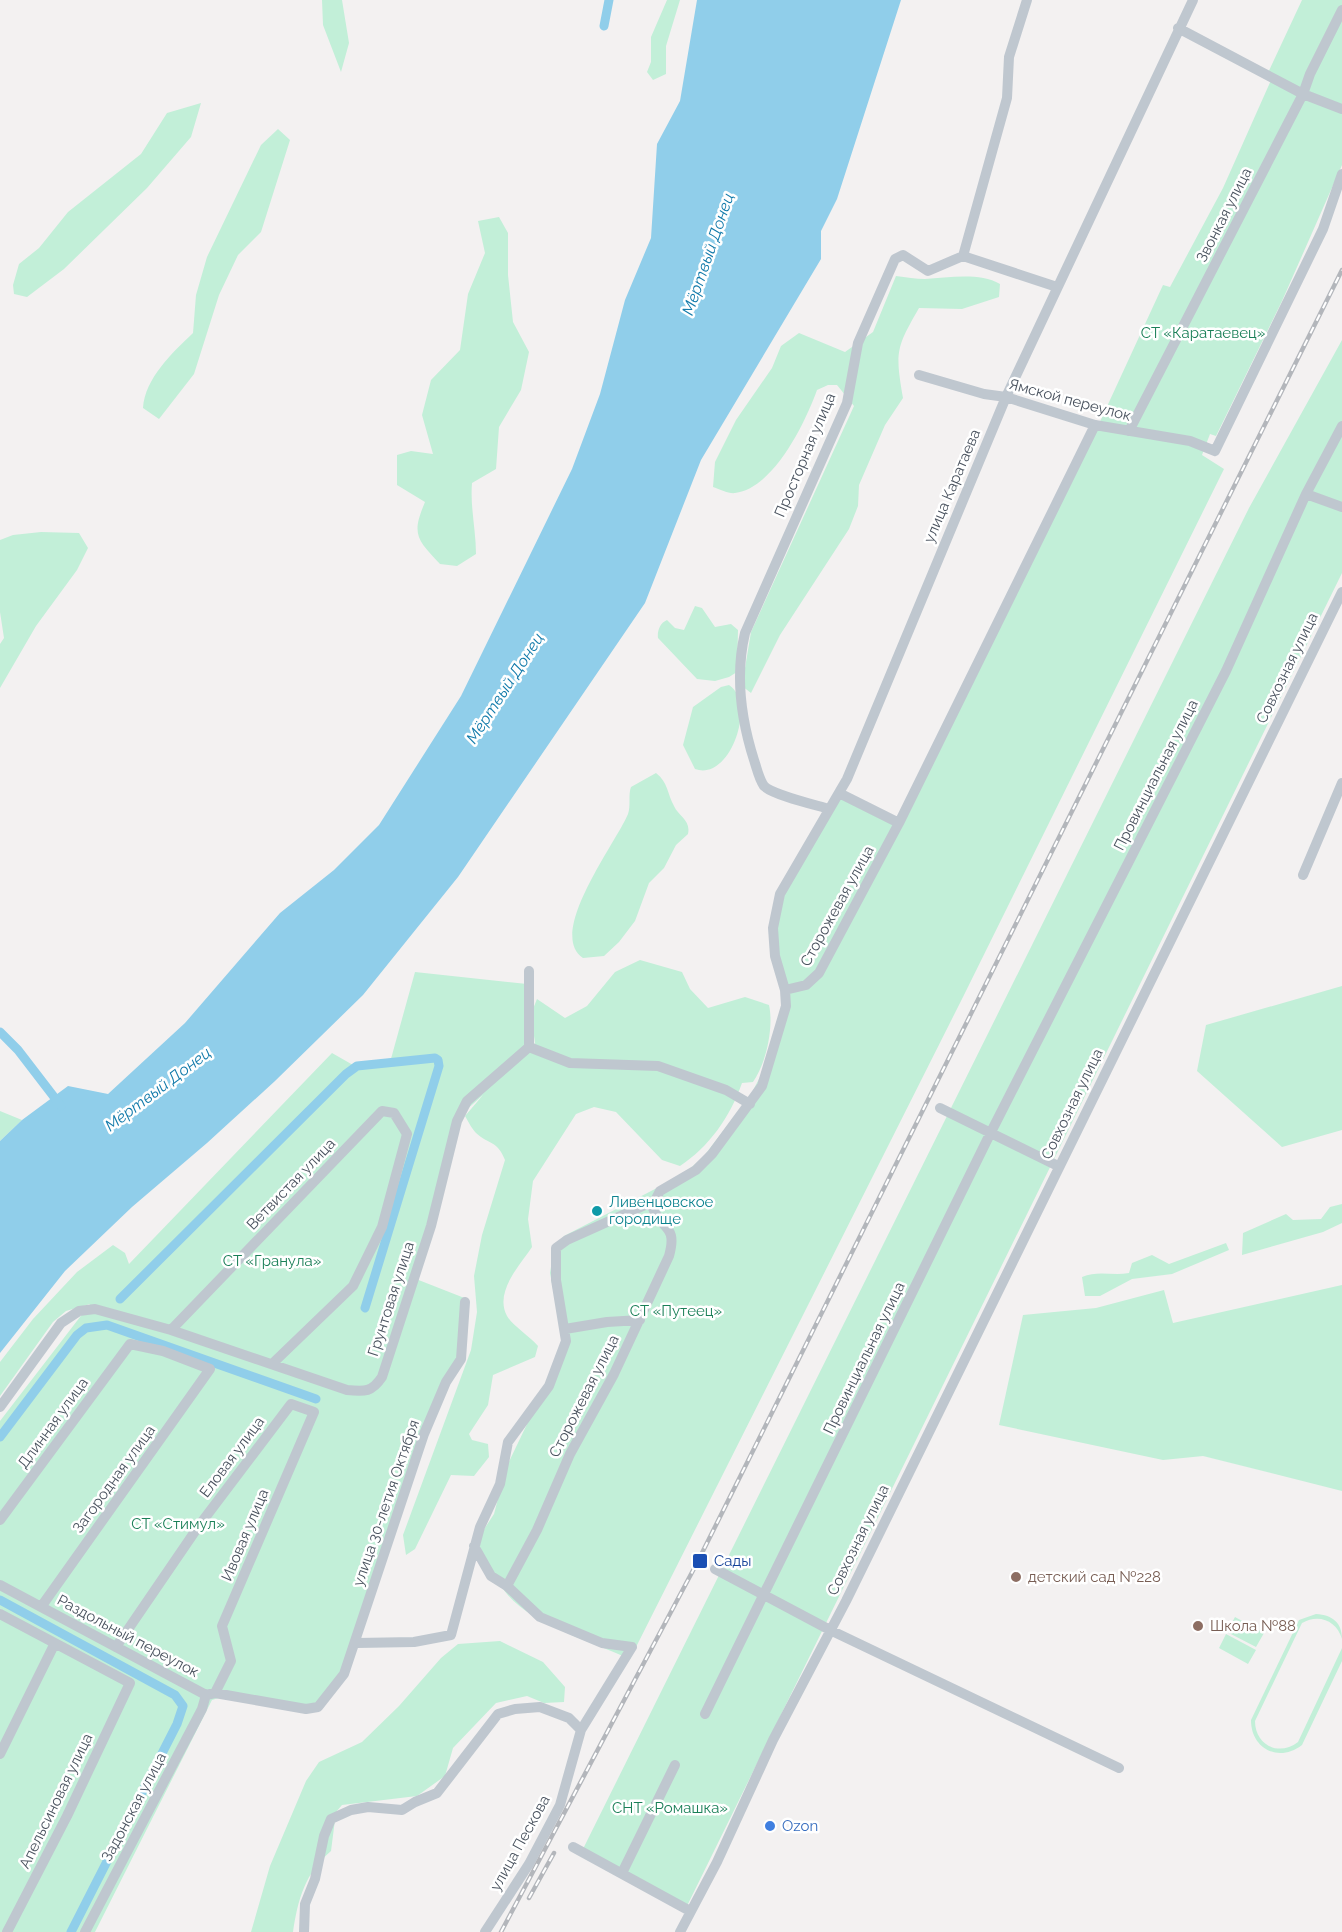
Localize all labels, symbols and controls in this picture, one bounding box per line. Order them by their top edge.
street label: Звонкая улица [1193,165,1255,265]
water label: Мёртвый Донец [678,190,738,318]
park label: СТ «Каратаевец» [1141,324,1265,342]
street label: Ямской переулок [1007,375,1133,425]
street label: Просторная улица [771,390,839,520]
street label: улица Каратаева [920,427,984,545]
street label: Совхозная улица [1252,610,1322,726]
water label: Мёртвый Донец [462,629,548,747]
street label: Провинциальная улица [1110,697,1202,853]
street label: Сторожевая улица [796,843,878,969]
water label: Мёртвый Донец [101,1043,215,1135]
street label: Совхозная улица [1037,1046,1107,1162]
street label: Ветвистая улица [243,1135,339,1233]
place label: Ливенцовское городище [609,1193,714,1228]
marker: Ливенцовское городище [590,1204,604,1218]
street label: Грунтовая улица [364,1239,418,1359]
park label: СТ «Гранула» [223,1252,321,1270]
street label: Провинциальная улица [819,1279,909,1437]
park label: СТ «Путеец» [630,1302,722,1320]
street label: Сторожевая улица [545,1332,623,1460]
street label: Длинная улица [14,1374,92,1472]
street label: Еловая улица [196,1413,268,1501]
street label: улица 30-летия Октября [349,1417,423,1589]
street label: Загородная улица [69,1422,159,1536]
street label: Совхозная улица [823,1482,893,1598]
street label: Ивовая улица [218,1486,272,1584]
park label: СТ «Стимул» [131,1515,225,1533]
marker: Сады [691,1552,709,1570]
place label: Сады [714,1552,751,1570]
place label: детский сад №228 [1028,1568,1161,1586]
marker: детский сад №228 [1009,1570,1023,1584]
street label: Раздольный переулок [54,1591,202,1681]
place label: Школа №88 [1210,1617,1296,1635]
marker: Школа №88 [1191,1619,1205,1633]
street label: Апельсиновая улица [15,1731,97,1871]
street label: Задонская улица [98,1750,170,1864]
street label: улица Пескова [486,1792,554,1894]
park label: СНТ «Ромашка» [612,1799,728,1817]
place label: Ozon [782,1817,818,1835]
marker: Ozon [763,1819,777,1833]

